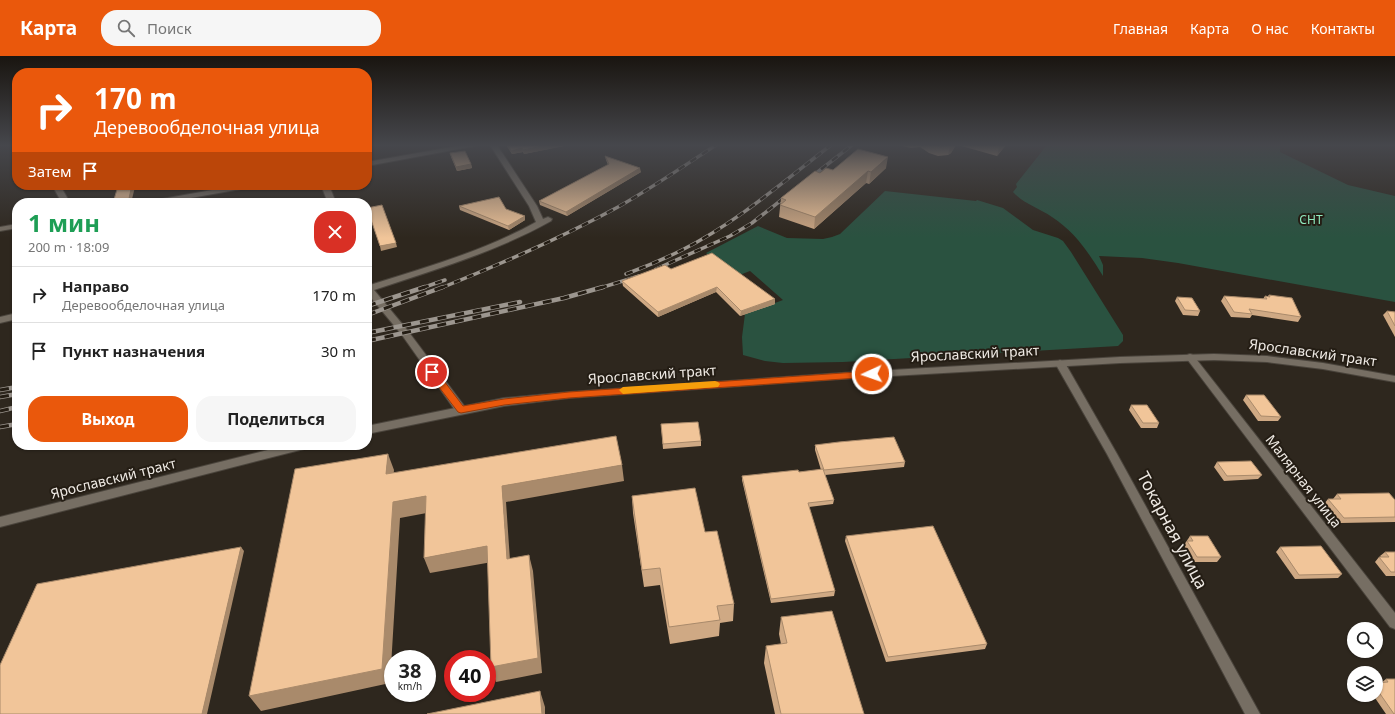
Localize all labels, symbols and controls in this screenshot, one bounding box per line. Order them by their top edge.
search box [101,10,381,46]
text: Карта [20,15,77,41]
icon: search [115,17,137,39]
text: Поиск [147,18,192,38]
text: Главная [1113,19,1168,38]
text: Карта [1190,19,1229,38]
text: О нас [1251,19,1289,38]
text: Контакты [1311,19,1375,38]
text: 170 m [94,79,177,117]
icon: right [28,84,80,136]
text: Деревообделочная улица [94,115,320,139]
icon: arrive [79,160,101,182]
text: Затем [28,161,71,181]
text: 1 мин [28,206,100,239]
button: close [314,211,356,253]
park label: СНТ [1299,211,1323,228]
text: 200 m · 18:09 [28,238,109,256]
text: Направо [62,276,129,296]
icon: right [28,284,50,306]
text: 170 m [312,285,356,305]
text: Деревообделочная улица [62,296,225,314]
street label: Ярославский тракт [1248,334,1379,370]
icon: arrive [28,340,50,362]
street label: Ярославский тракт [910,340,1040,366]
text: Пункт назначения [62,341,205,361]
text: 30 m [321,341,356,361]
position arrow [851,353,893,395]
pin [415,355,449,389]
street label: Ярославский тракт [587,360,717,388]
icon: arrive [421,361,443,383]
button: Выход [28,396,188,442]
button: Поделиться [196,396,356,442]
street label: Малярная улица [1262,431,1346,531]
street label: Ярославский тракт [48,453,178,503]
street label: Токарная улица [1132,467,1214,593]
map controls [1347,622,1383,702]
button: search [1347,622,1383,658]
speed limit sign: 40 [444,650,496,702]
text: 38 [399,657,421,684]
button: layers [1347,666,1383,702]
text: km/h [398,679,422,693]

